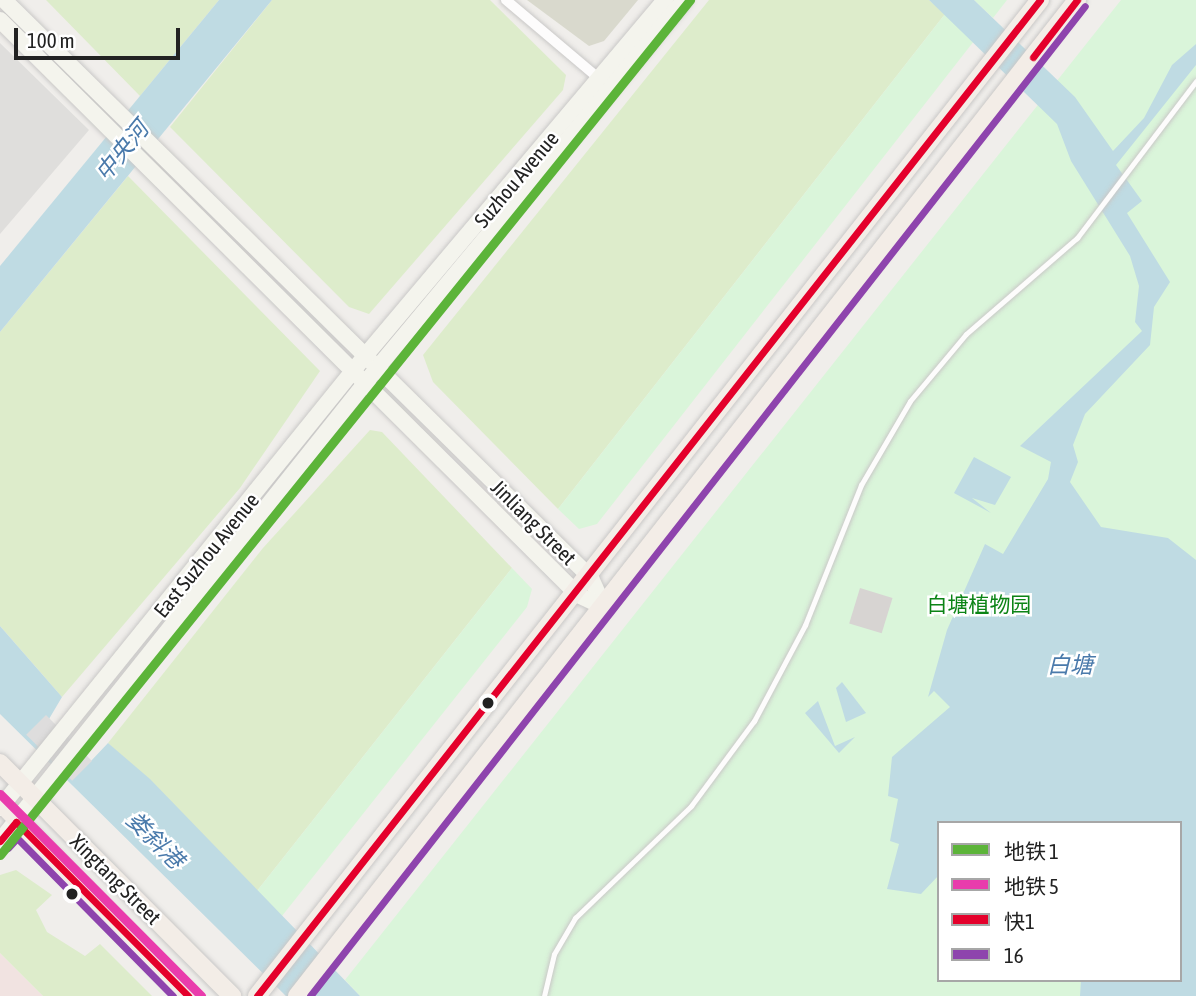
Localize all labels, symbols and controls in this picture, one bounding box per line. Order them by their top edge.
scale bar [18,14,184,58]
text: 100 m [27,28,75,52]
water label: 中央河 [90,116,154,186]
street label: Suzhou Avenue [469,126,563,232]
street label: Jinliang Street [486,474,582,570]
street label: East Suzhou Avenue [148,488,264,622]
park label: 白塘植物园 [927,591,1031,617]
water label: 白塘 [1047,651,1093,679]
unlabelled marker [481,696,495,710]
water label: 娄斜港 [121,806,189,874]
legend [937,821,1182,982]
street label: Xingtang Street [66,829,166,929]
text: 地铁 1 [1004,839,1059,863]
text: 地铁 5 [1004,874,1059,898]
unlabelled marker [65,887,79,901]
text: 快1 [1004,909,1035,933]
text: 16 [1004,943,1024,967]

